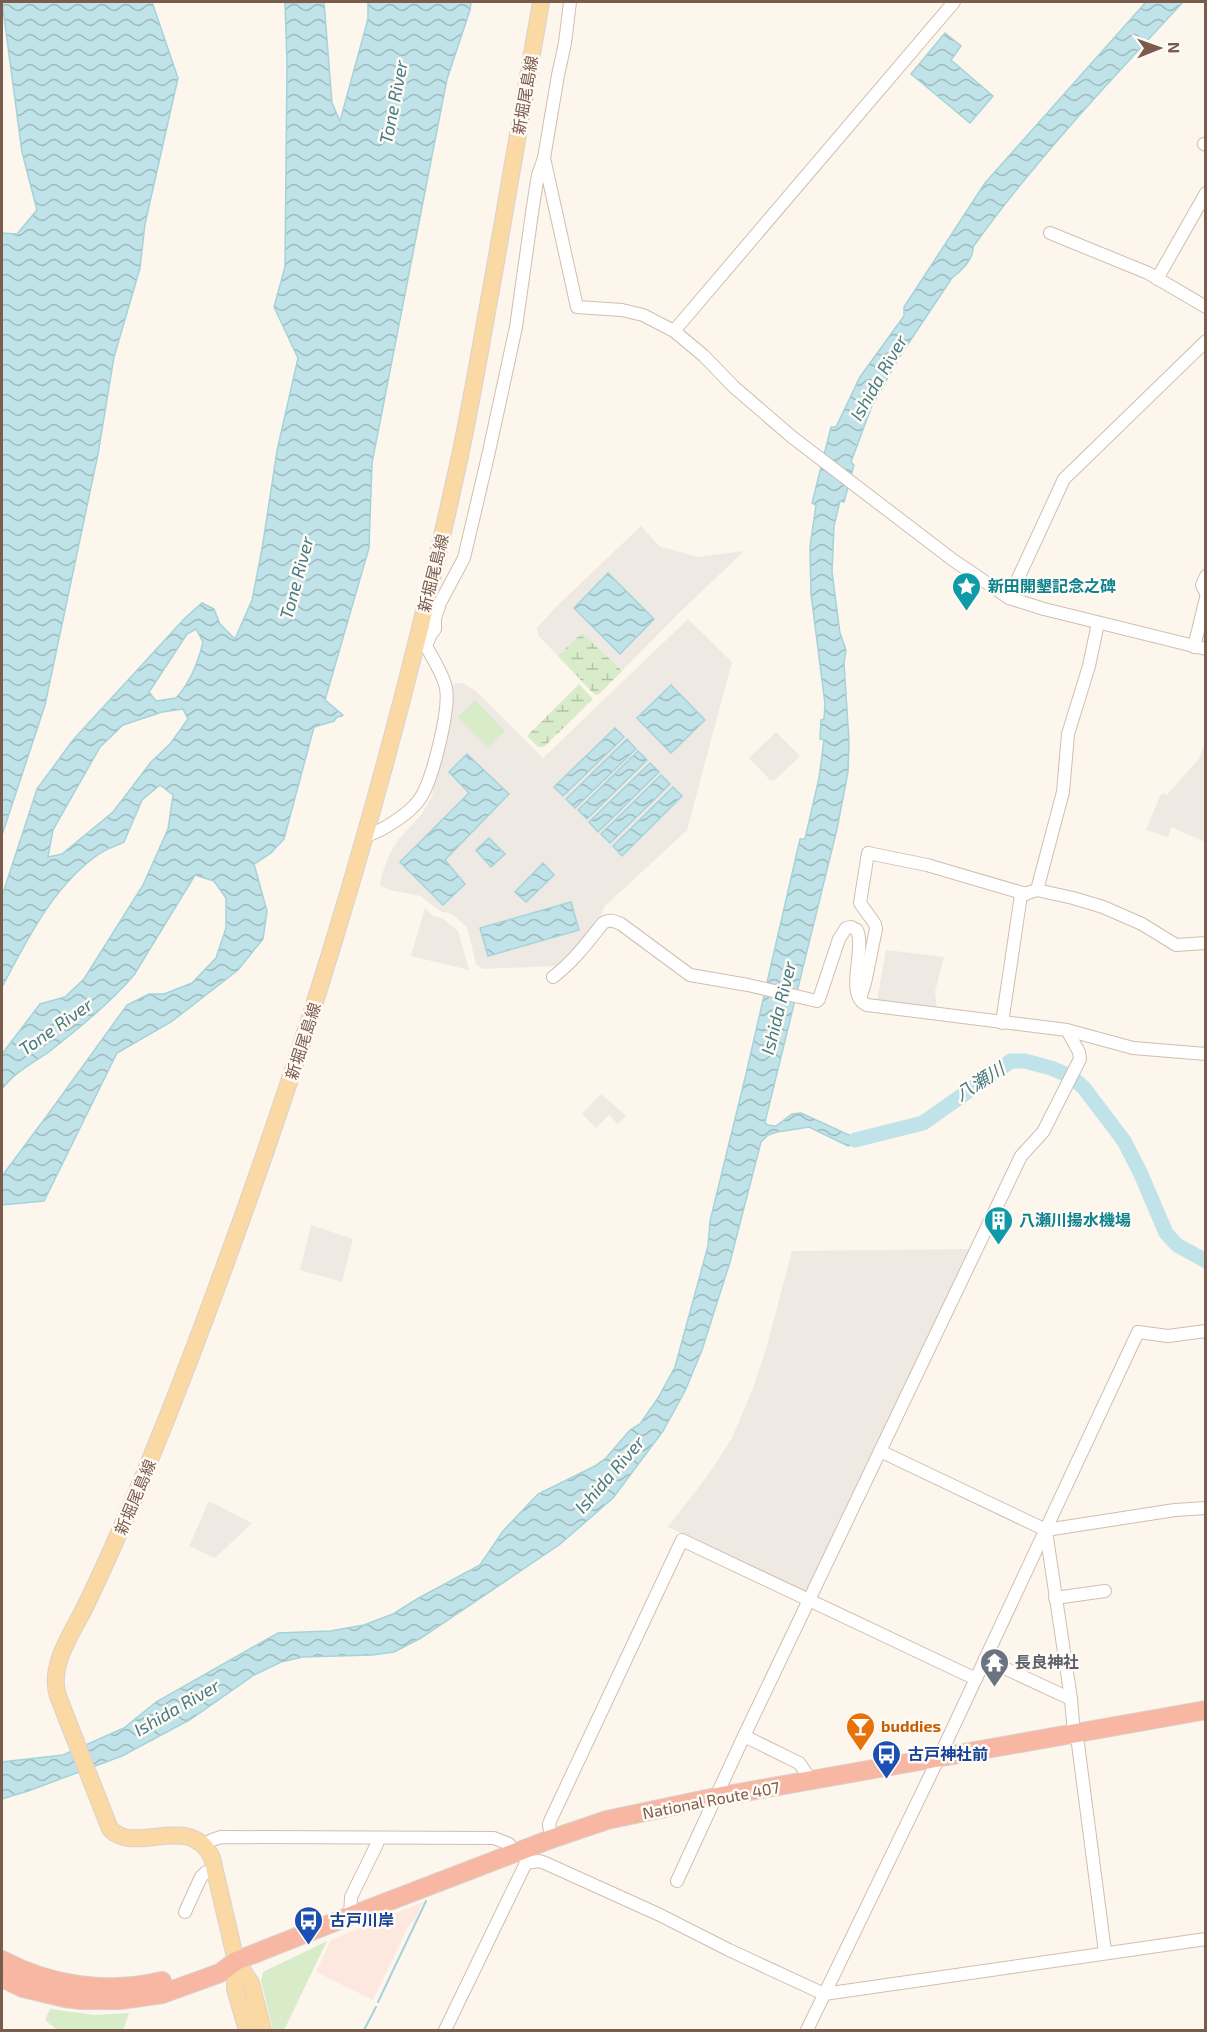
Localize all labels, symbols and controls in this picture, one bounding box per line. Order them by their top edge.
north arrow [1129,18,1189,78]
text: N [1165,42,1184,54]
street label: 新堀尾島線 [508,54,541,136]
water label: Tone River [374,57,412,145]
water label: Ishida River [845,330,912,424]
street label: 新堀尾島線 [414,532,451,614]
water label: Tone River [274,533,318,621]
place icon: 新田開墾記念之碑 [951,570,983,612]
place label: 新田開墾記念之碑 [988,576,1116,595]
water label: Ishida River [756,958,800,1057]
water label: Tone River [14,992,97,1059]
street label: 新堀尾島線 [281,1000,324,1082]
water label: 八瀬川 [951,1056,1010,1105]
building icon: 八瀬川揚水機場 [982,1204,1014,1246]
place label: 八瀬川揚水機場 [1019,1210,1131,1229]
water label: Ishida River [570,1431,649,1517]
street label: 新堀尾島線 [110,1456,159,1537]
temple icon: 長良神社 [978,1646,1010,1688]
place label: 長良神社 [1015,1652,1079,1671]
water label: Ishida River [130,1673,224,1740]
bar icon: buddies [844,1710,876,1752]
place label: buddies [881,1716,941,1735]
bus stop icon: 古戸神社前 [871,1738,903,1780]
place label: 古戸神社前 [908,1744,988,1763]
street label: National Route 407 [641,1777,781,1822]
bus stop icon: 古戸川岸 [293,1904,325,1946]
place label: 古戸川岸 [330,1910,394,1929]

